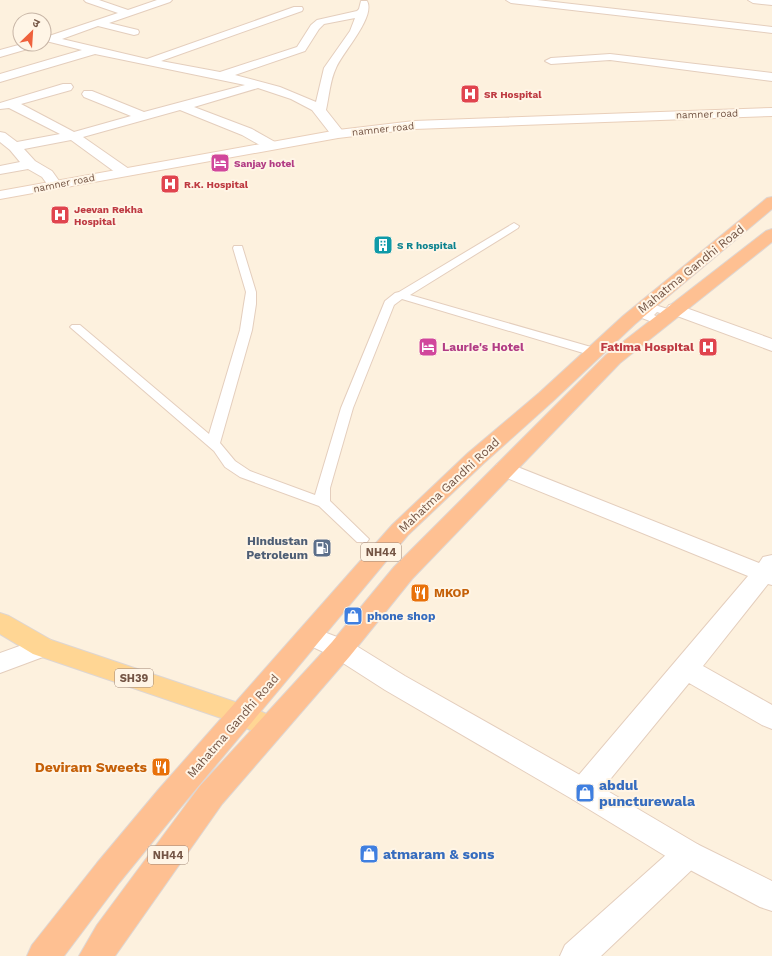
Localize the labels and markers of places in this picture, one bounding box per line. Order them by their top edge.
hospital icon: SR Hospital [459,83,481,105]
place label: SR Hospital [484,89,542,100]
hotel icon: Sanjay hotel [209,152,231,174]
place label: Sanjay hotel [234,158,295,169]
hospital icon: R.K. Hospital [159,173,181,195]
place label: R.K. Hospital [184,179,249,190]
hospital icon: Jeevan Rekha Hospital [49,204,71,226]
place label: Jeevan Rekha Hospital [74,204,143,227]
building icon: S R hospital [372,234,394,256]
place label: S R hospital [397,240,457,251]
hotel icon: Laurie's Hotel [417,336,439,358]
hospital icon: Fatima Hospital [697,336,719,358]
place label: Laurie's Hotel [442,340,524,354]
place label: Fatima Hospital [601,340,694,354]
place label: Hindustan Petroleum [246,534,308,562]
fuel station icon: Hindustan Petroleum [311,537,333,559]
restaurant icon: MKOP [409,582,431,604]
place label: MKOP [434,586,469,600]
shop icon: phone shop [342,605,364,627]
place label: phone shop [367,609,436,623]
restaurant icon: Deviram Sweets [150,756,172,778]
place label: Deviram Sweets [35,759,148,775]
place label: abdul puncturewala [599,777,696,809]
shop icon: abdul puncturewala [574,782,596,804]
shop icon: atmaram & sons [358,843,380,865]
place label: atmaram & sons [383,846,495,862]

